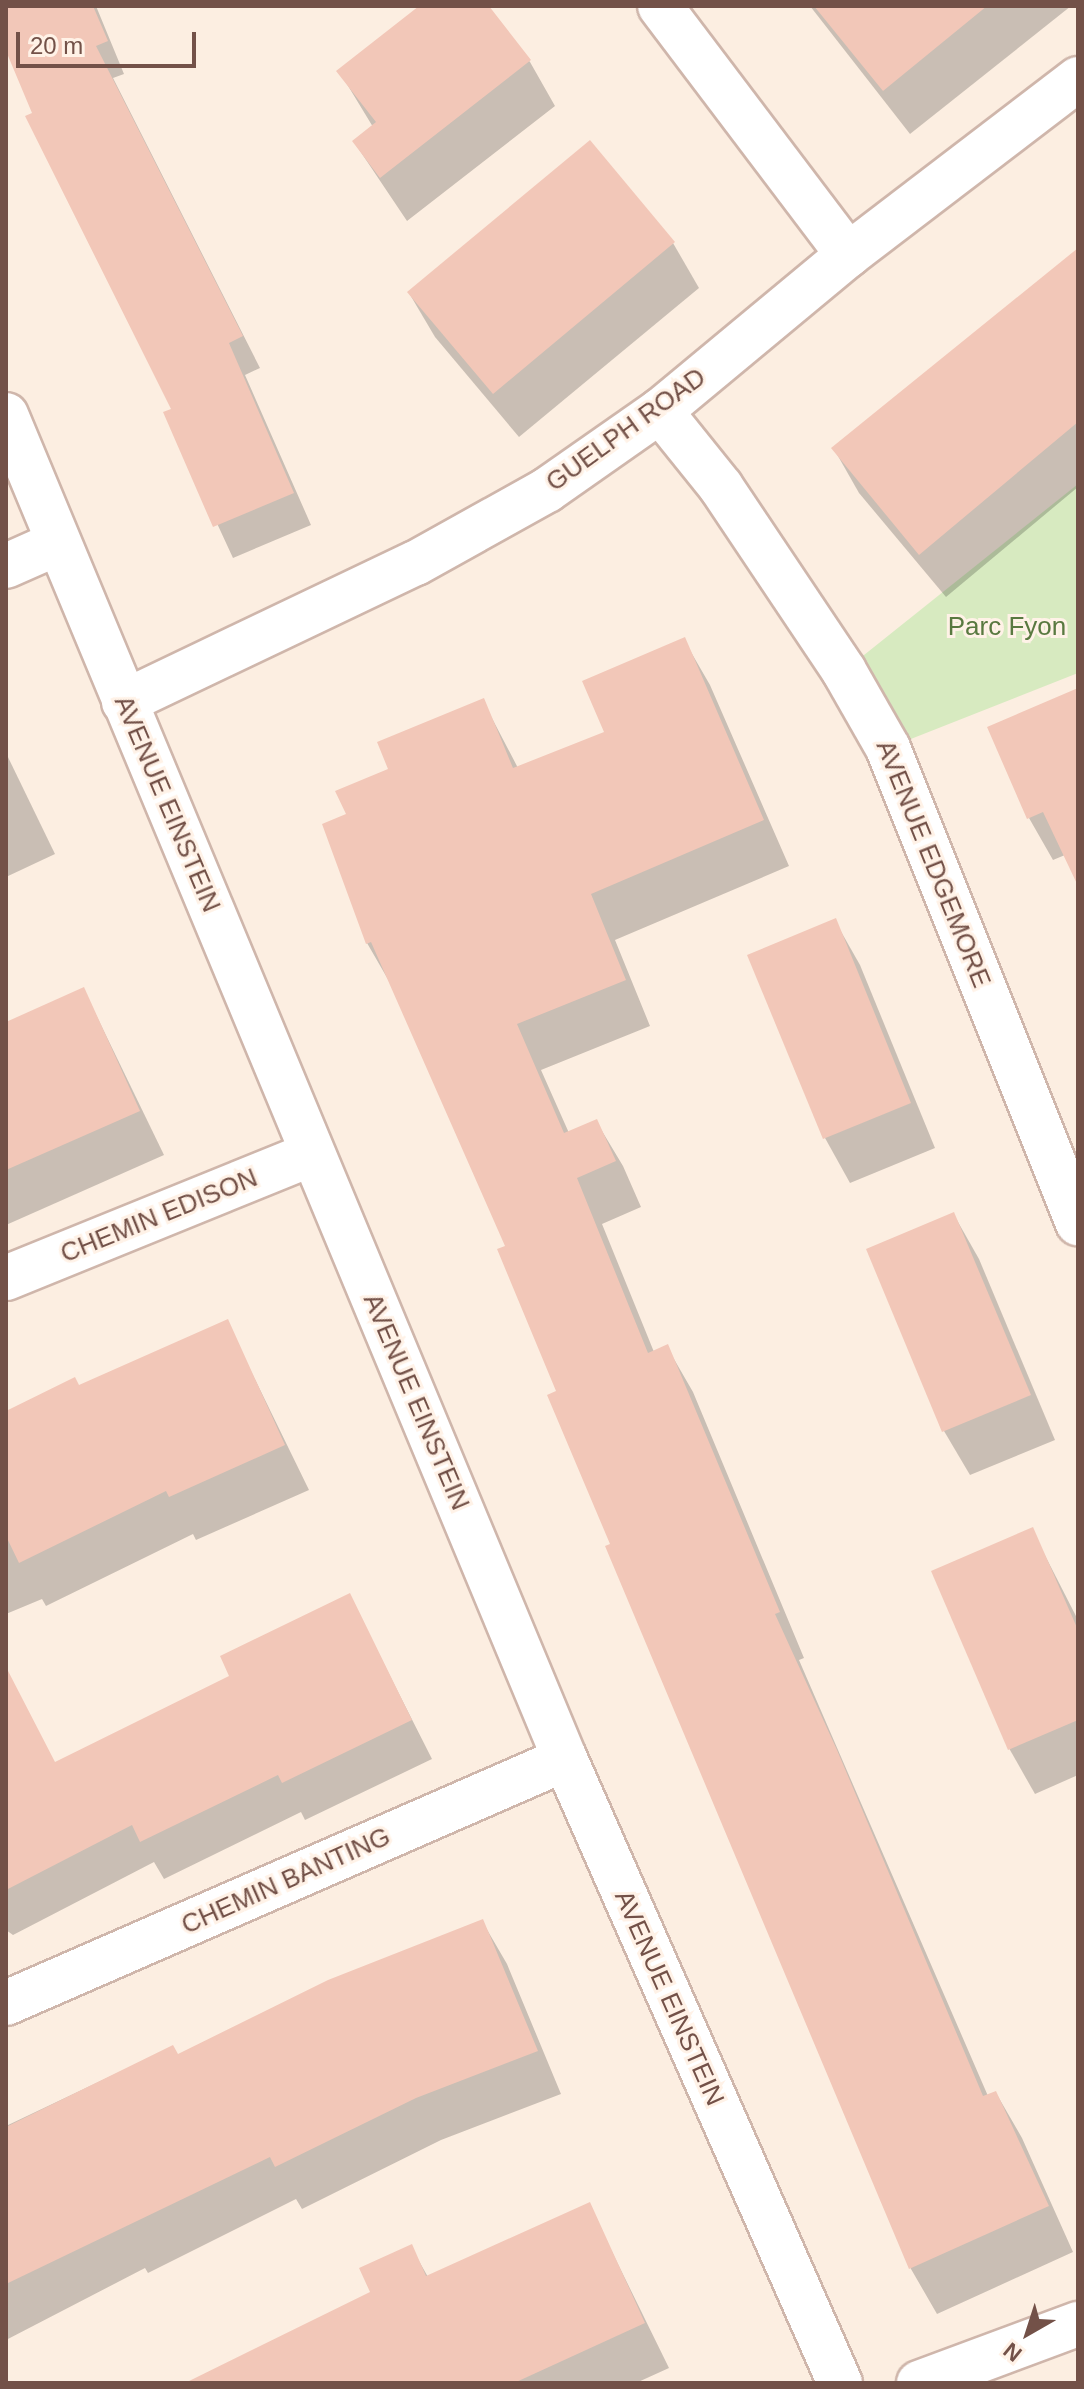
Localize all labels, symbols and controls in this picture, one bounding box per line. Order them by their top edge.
scale bar [20,16,200,66]
text: 20 m [30,32,83,59]
street label: GUELPH ROAD [540,362,712,498]
park label: Parc Fyon [948,611,1066,643]
street label: AVENUE EINSTEIN [107,691,227,917]
street label: AVENUE EDGEMORE [869,736,997,992]
street label: CHEMIN EDISON [56,1162,262,1270]
street label: AVENUE EINSTEIN [356,1289,476,1515]
street label: CHEMIN BANTING [177,1821,395,1941]
street label: AVENUE EINSTEIN [608,1886,730,2110]
north arrow [988,2293,1068,2373]
text: N [999,2337,1027,2367]

